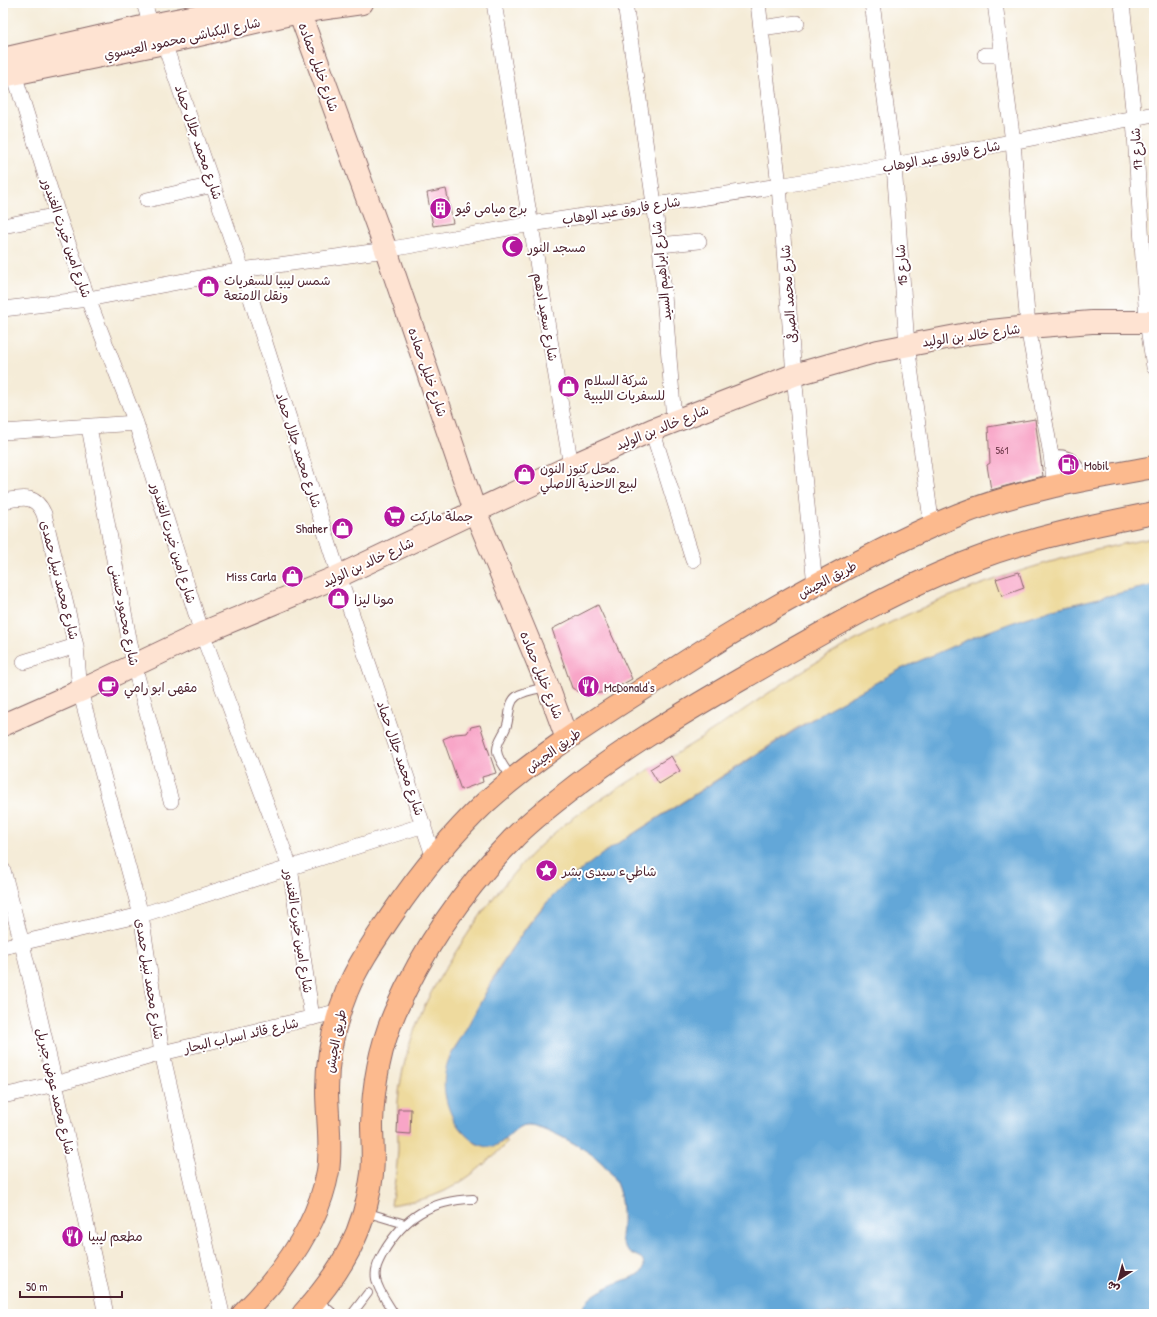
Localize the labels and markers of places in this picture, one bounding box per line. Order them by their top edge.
building icon: برج ميامى ڤيو [427,195,453,221]
place label: برج ميامى ڤيو [455,199,527,218]
mosque icon: مسجد النور [499,234,525,260]
place label: مسجد النور [527,238,586,256]
place label: شمس ليبيا للسفريات ونقل الامتعة [224,271,330,304]
shop icon: شمس ليبيا للسفريات ونقل الامتعة [196,274,222,300]
place label: شركة السلام للسفريات الليبية [584,371,665,404]
shop icon: شركة السلام للسفريات الليبية [556,374,582,400]
fuel station icon: Mobil [1055,452,1081,478]
place label: Mobil [1084,456,1109,474]
place label: محل كنوز النون. لبيع الاحذية الاصلي [540,459,637,495]
shop icon: محل كنوز النون. لبيع الاحذية الاصلي [512,462,538,488]
supermarket icon: جملة ماركت [381,503,407,529]
place label: جملة ماركت [410,507,473,525]
shop icon: Shaher [330,515,356,541]
place label: Shaher [296,519,328,537]
shop icon: Miss Carla [279,563,305,589]
place label: Miss Carla [227,567,276,585]
shop icon: مونا ليزا [325,586,351,612]
place label: مونا ليزا [354,590,394,608]
cafe icon: مقهى ابو رامي [95,674,121,700]
restaurant icon: McDonald's [575,674,601,700]
place label: مقهى ابو رامي [124,678,197,699]
place label: McDonald's [604,678,655,696]
place icon: شاطيء سيدى بشر [534,858,560,884]
place label: شاطيء سيدى بشر [561,862,657,883]
restaurant icon: مطعم ليبيا [60,1223,86,1249]
place label: مطعم ليبيا [88,1227,143,1247]

